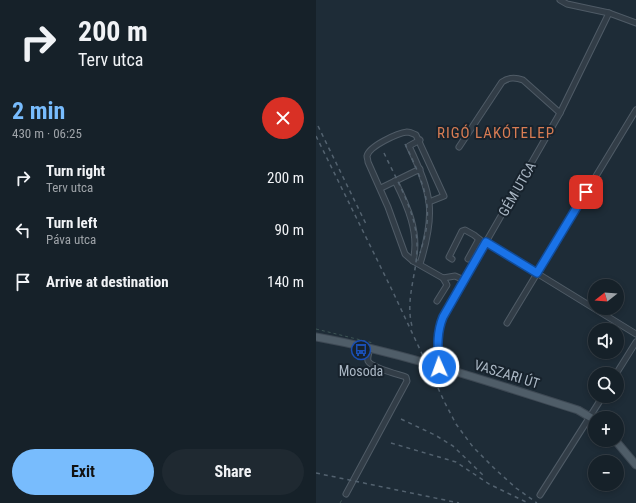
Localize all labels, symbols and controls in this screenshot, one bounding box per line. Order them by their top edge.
text: 200 m [78,15,148,48]
icon: right [12,16,64,68]
text: Terv utca [78,49,143,70]
text: 2 min [12,97,65,125]
button: close [262,97,304,139]
district label: RIGÓ LAKÓTELEP [437,124,555,142]
text: 430 m · 06:25 [12,126,82,141]
street label: GÉM UTCA [494,159,539,219]
text: Turn right [46,162,105,180]
icon: right [12,167,34,189]
text: 200 m [267,169,304,187]
pin [569,175,603,209]
text: Terv utca [46,180,93,195]
icon: arrive [575,181,597,203]
text: Turn left [46,214,97,232]
icon: left [12,219,34,241]
text: 90 m [274,221,304,239]
text: Páva utca [46,232,96,247]
icon: arrive [12,271,34,293]
text: Arrive at destination [46,273,169,291]
text: 140 m [267,273,304,291]
north arrow [588,279,624,315]
map controls [588,279,624,491]
button: sound [588,323,624,359]
bus stop icon: Mosoda [350,339,372,361]
position arrow [418,346,460,388]
street label: VASZARI ÚT [472,356,542,392]
place label: Mosoda [339,363,383,379]
button: search [588,367,624,403]
button: + [588,411,624,447]
button: Exit [12,449,154,495]
button: Share [162,449,304,495]
button: − [588,455,624,491]

